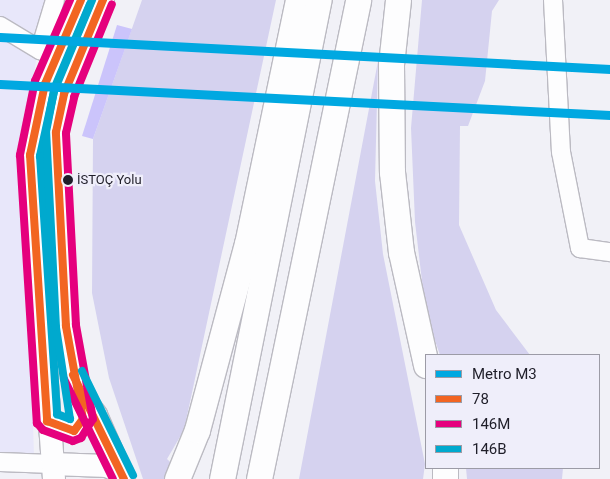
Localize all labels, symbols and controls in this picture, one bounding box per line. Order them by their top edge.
place label: İSTOÇ Yolu [77,172,142,188]
marker: İSTOÇ Yolu [63,175,73,185]
legend [425,354,600,469]
text: Metro M3 [472,365,537,383]
text: 78 [472,390,489,408]
text: 146M [472,415,510,433]
text: 146B [472,440,507,458]

